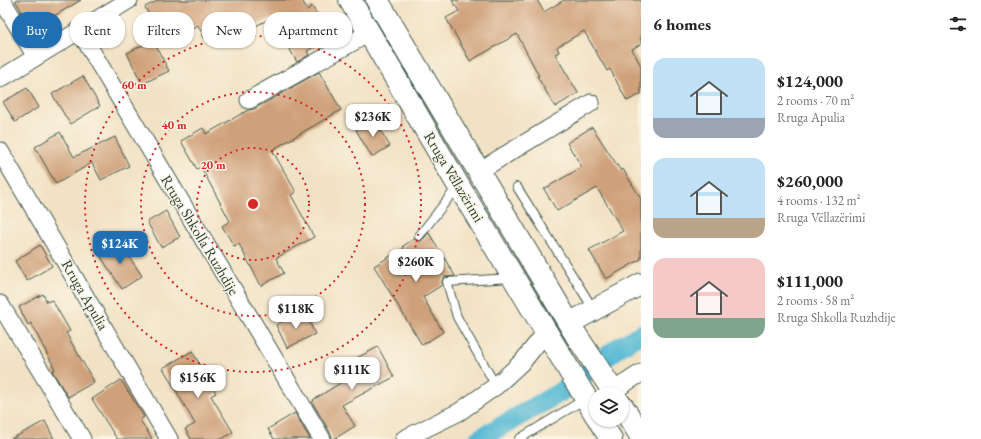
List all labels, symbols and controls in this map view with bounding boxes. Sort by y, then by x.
chip: Buy [12,12,62,48]
chip: Rent [70,12,125,48]
chip: Filters [133,12,194,48]
chip: New [202,12,256,48]
chip: Apartment [264,12,352,48]
text: 6 homes [653,13,711,35]
icon: filters [947,13,969,35]
text: $124,000 [777,70,843,92]
icon: home [685,74,733,122]
text: 60 m [121,77,147,93]
text: 2 rooms · 70 m² [777,92,854,109]
pin: $236K [345,104,401,138]
text: $236K [355,108,391,125]
text: Rruga Apulia [777,109,845,126]
text: 40 m [161,117,187,133]
street label: Rruga Vëllazërimi [420,128,489,226]
text: 20 m [200,157,226,173]
text: $260,000 [777,170,843,192]
street label: Rruga Shkolla Ruzhdije [157,171,244,298]
icon: home [685,174,733,222]
text: 4 rooms · 132 m² [777,192,861,209]
centre of rings [246,197,260,211]
text: Rruga Vëllazërimi [777,209,865,226]
pin: $124K [92,231,148,265]
text: $124K [102,235,138,252]
pin: $260K [388,249,444,283]
text: $260K [398,253,434,270]
street label: Rruga Apulia [58,256,113,333]
text: $111,000 [777,270,843,292]
icon: home [685,274,733,322]
text: 2 rooms · 58 m² [777,292,854,309]
pin: $118K [268,296,324,330]
text: $118K [278,300,314,317]
text: Rruga Shkolla Ruzhdije [777,309,896,326]
pin: $111K [324,357,380,391]
text: $111K [334,361,370,378]
pin: $156K [170,365,226,399]
text: $156K [180,369,216,386]
map controls [589,387,629,427]
button: layers [589,387,629,427]

